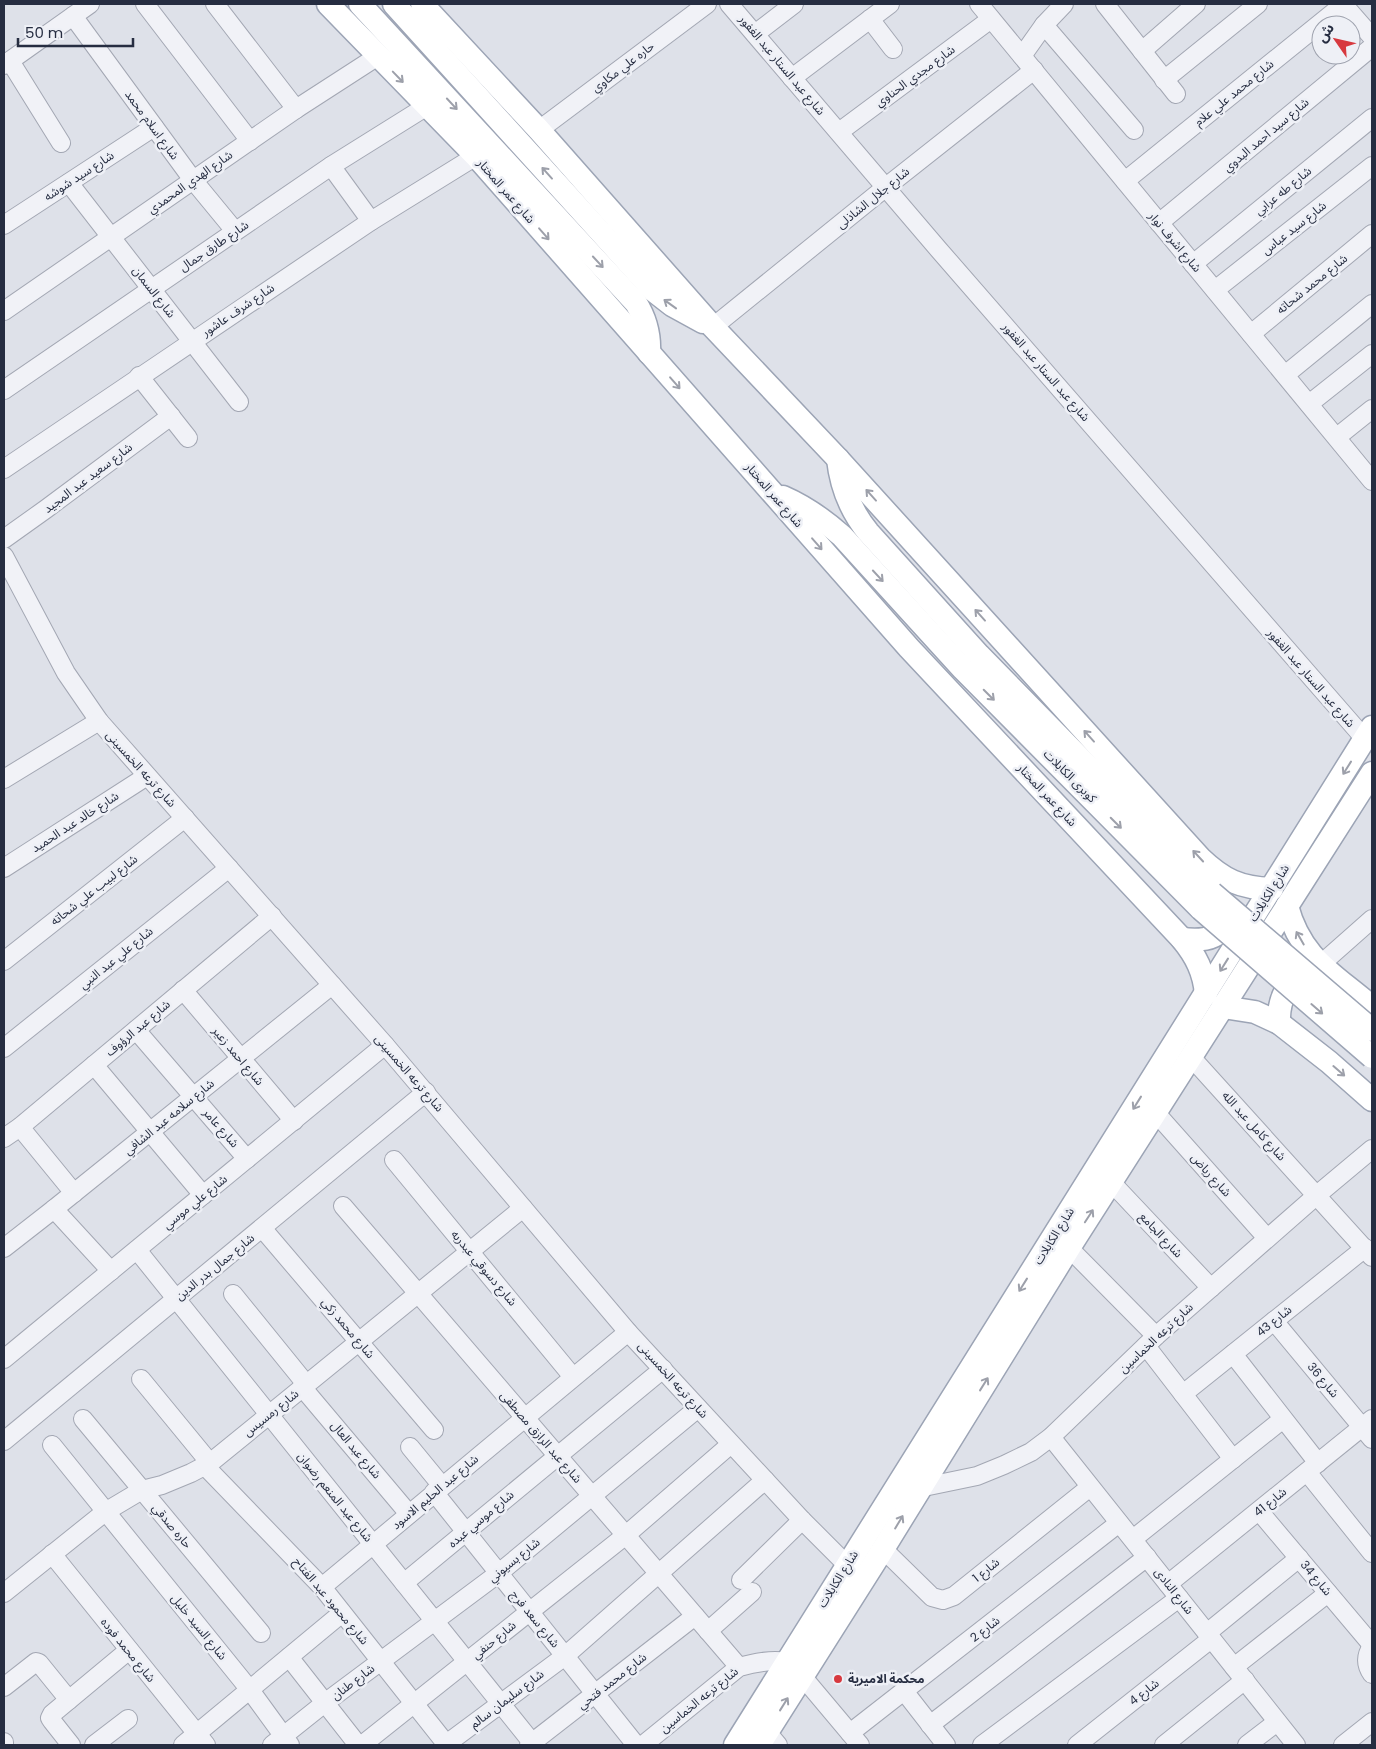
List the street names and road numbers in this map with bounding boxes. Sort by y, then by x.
street label: شارع عبد الستار عبد الغفور [734,10,829,119]
street label: حاره علي مكاوي [588,37,659,97]
street label: شارع مجدي الحناوي [871,41,959,112]
street label: شارع محمد علي علام [1190,55,1278,131]
street label: شارع اسلام محمد [121,86,183,164]
street label: شارع سيد احمد البدوي [1219,94,1313,177]
street label: شارع الهدي المحمدي [144,146,237,219]
street label: شارع سيد شوشه [40,147,118,205]
street label: شارع عمر المختار [472,154,539,227]
street label: شارع طه عرابي [1250,162,1316,220]
street label: شارع جلال الشاذلى [832,163,914,233]
street label: شارع سيد عباس [1258,197,1330,259]
street label: شارع اشرف نوار [1144,207,1206,276]
street label: شارع طارق جمال [176,216,252,276]
street label: شارع محمد شحاته [1273,250,1351,318]
street label: شارع السمان [128,262,180,322]
street label: شارع شرف عاشور [197,279,278,342]
street label: شارع عبد الستار عبد الغفور [997,318,1094,425]
street label: شارع سعيد عبد المجيد [40,438,136,518]
street label: شارع عمر المختار [740,458,807,531]
street label: شارع عبد الستار عبد الغفور [1262,624,1359,731]
street label: شارع ترعه الخمسينى [102,727,180,811]
street label: كوبرى الكابلات [1040,745,1101,807]
street label: شارع عمر المختار [1012,759,1081,831]
street label: شارع خالد عبد الحميد [28,787,122,857]
street label: شارع لبيب علي شحاته [47,850,142,930]
street label: شارع الكابلات [1244,861,1294,925]
street label: شارع علي عبد النبي [75,922,158,994]
street label: شارع عبد الرؤوف [102,996,174,1060]
street label: شارع احمد زعير [207,1022,268,1090]
street label: شارع ترعه الخمسينى [370,1030,448,1116]
street label: شارع سلامه عبد الشافي [120,1075,219,1160]
street label: شارع كامل عبد الله [1218,1087,1290,1165]
street label: شارع عامر [198,1104,243,1152]
street label: شارع رياض [1186,1149,1236,1201]
street label: شارع علي موسي [159,1170,232,1234]
street label: شارع الكابلات [1029,1204,1079,1268]
street label: شارع الجامع [1135,1208,1187,1262]
street label: شارع دسوقي عبدربه [446,1226,521,1310]
street label: شارع جمال بدر الدين [171,1229,259,1305]
street label: شارع محمد زكي [316,1294,379,1363]
street label: شارع ترعه الخماسين [1115,1299,1197,1377]
street label: شارع 43 [1252,1301,1296,1341]
street label: شارع ترعه الخمسينى [634,1338,712,1422]
street label: شارع 36 [1303,1358,1343,1402]
street label: شارع رمسيس [239,1385,303,1441]
street label: شارع عبد الرازق مصطفى [496,1387,586,1487]
street label: شارع عبد العال [326,1417,386,1483]
street label: شارع عبد المنعم رضوان [293,1448,377,1546]
street label: شارع عبد الحليم الاسود [388,1450,482,1534]
street label: شارع 41 [1250,1483,1290,1521]
street label: شارع موسي عبده [444,1486,518,1553]
street label: حاره صدقي [147,1500,196,1553]
street label: شارع بسيوني [484,1533,544,1587]
street label: شارع الكابلات [813,1547,863,1611]
street label: شارع محمود عبد الفتاح [289,1553,373,1649]
street label: شارع 1 [969,1553,1003,1587]
street label: شارع 34 [1296,1556,1336,1600]
street label: شارع النادى [1150,1564,1198,1618]
street label: شارع سعد فرج [506,1586,564,1652]
street label: شارع السيد خليل [167,1590,231,1664]
street label: شارع 2 [966,1612,1004,1646]
street label: شارع محمد فوده [96,1614,160,1686]
street label: شارع حنفي [468,1616,521,1664]
street label: شارع محمد فتحي [574,1648,651,1714]
street label: شارع طنان [327,1660,379,1704]
street label: شارع ترعه الخماسين [656,1663,742,1737]
street label: شارع سليمان سالم [466,1665,548,1733]
street label: شارع 4 [1125,1674,1163,1710]

